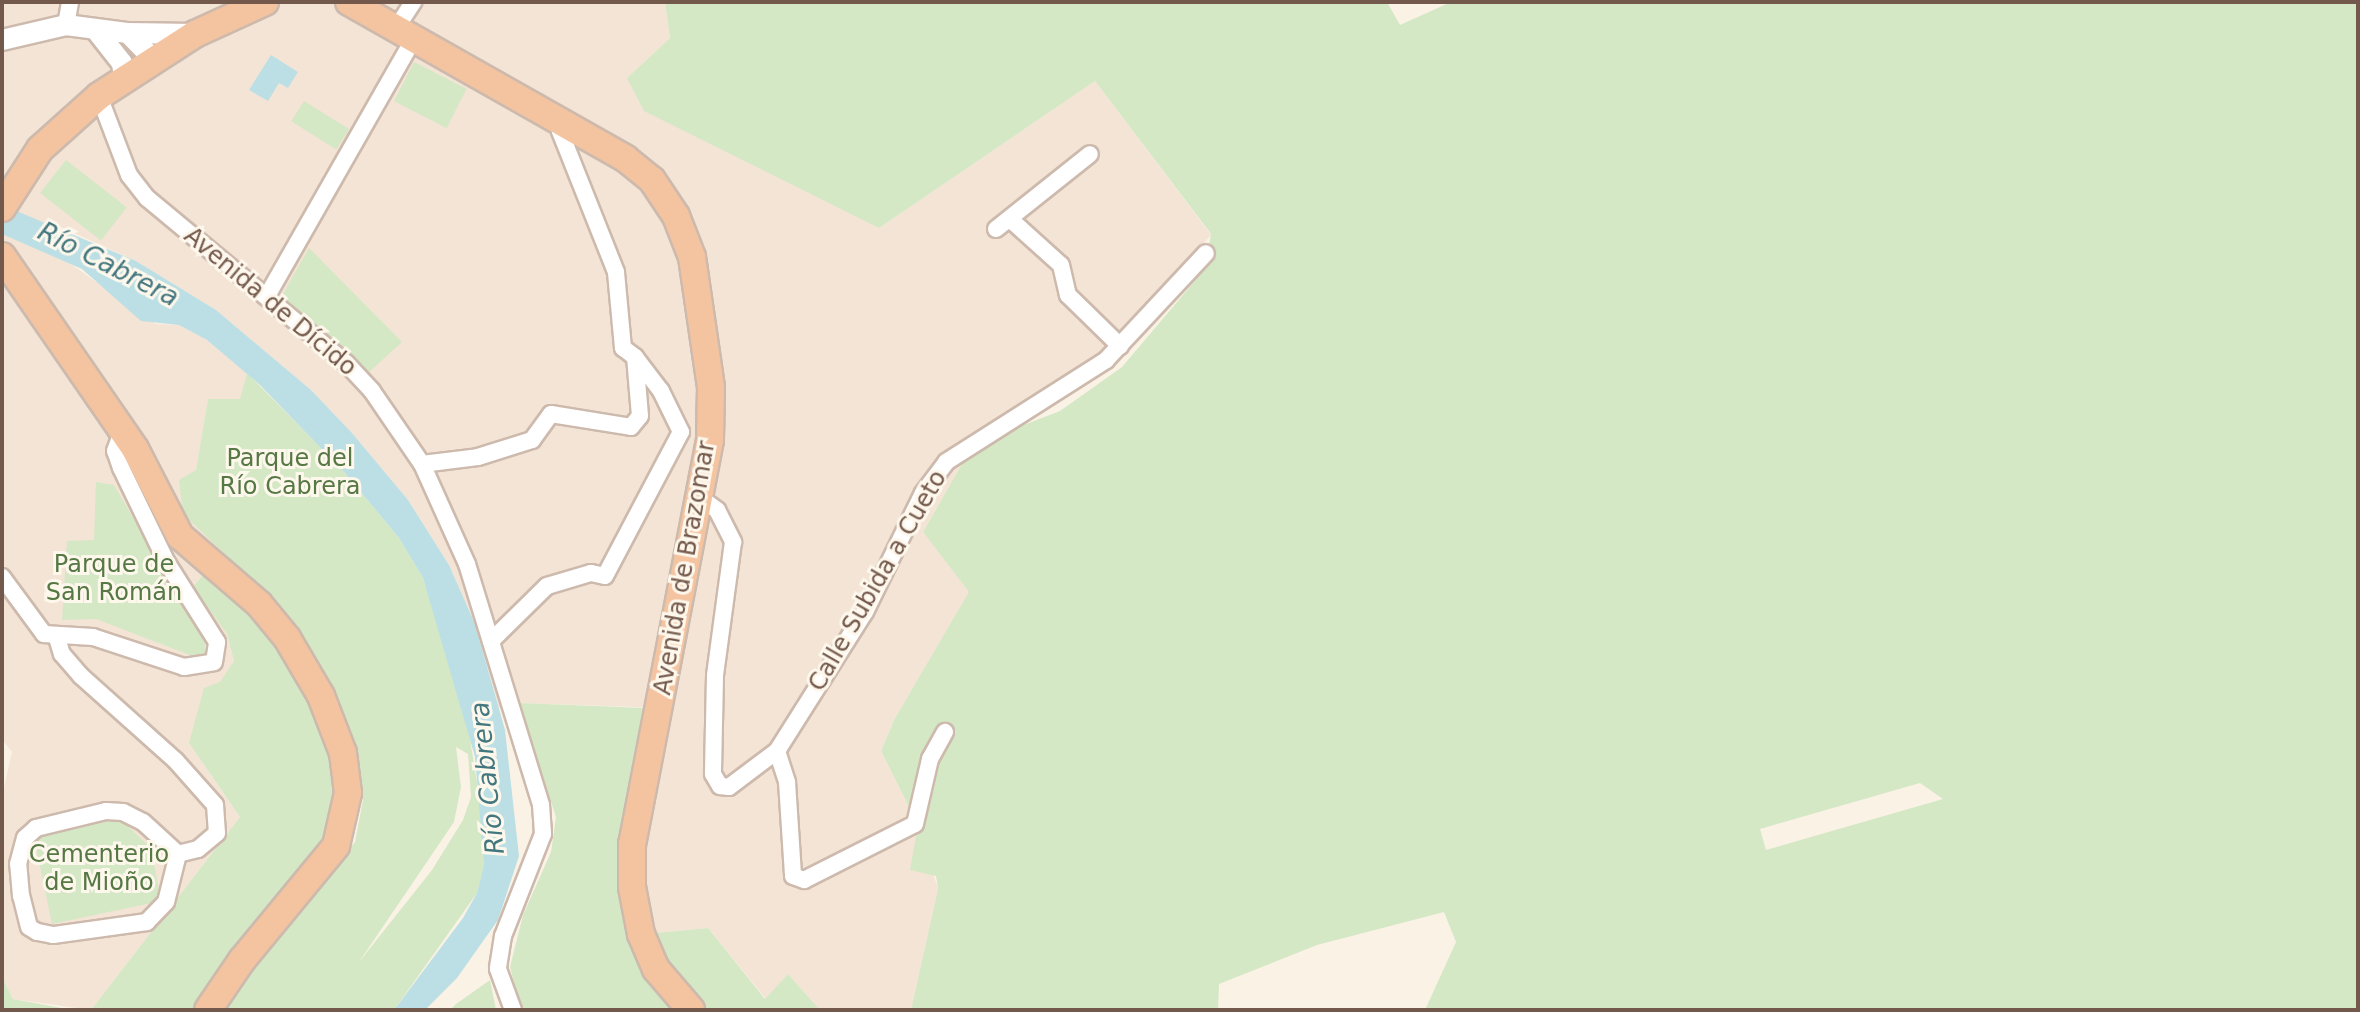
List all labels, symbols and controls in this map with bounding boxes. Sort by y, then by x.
water label: Río Cabrera [33,216,183,314]
street label: Avenida de Dícido [178,222,362,382]
street label: Avenida de Brazomar [648,439,722,697]
park label: Parque del Río Cabrera [219,445,361,501]
street label: Calle Subida a Cueto [803,465,953,697]
park label: Parque de San Román [46,551,182,607]
water label: Río Cabrera [464,700,512,856]
park label: Cementerio de Mioño [29,841,169,897]

